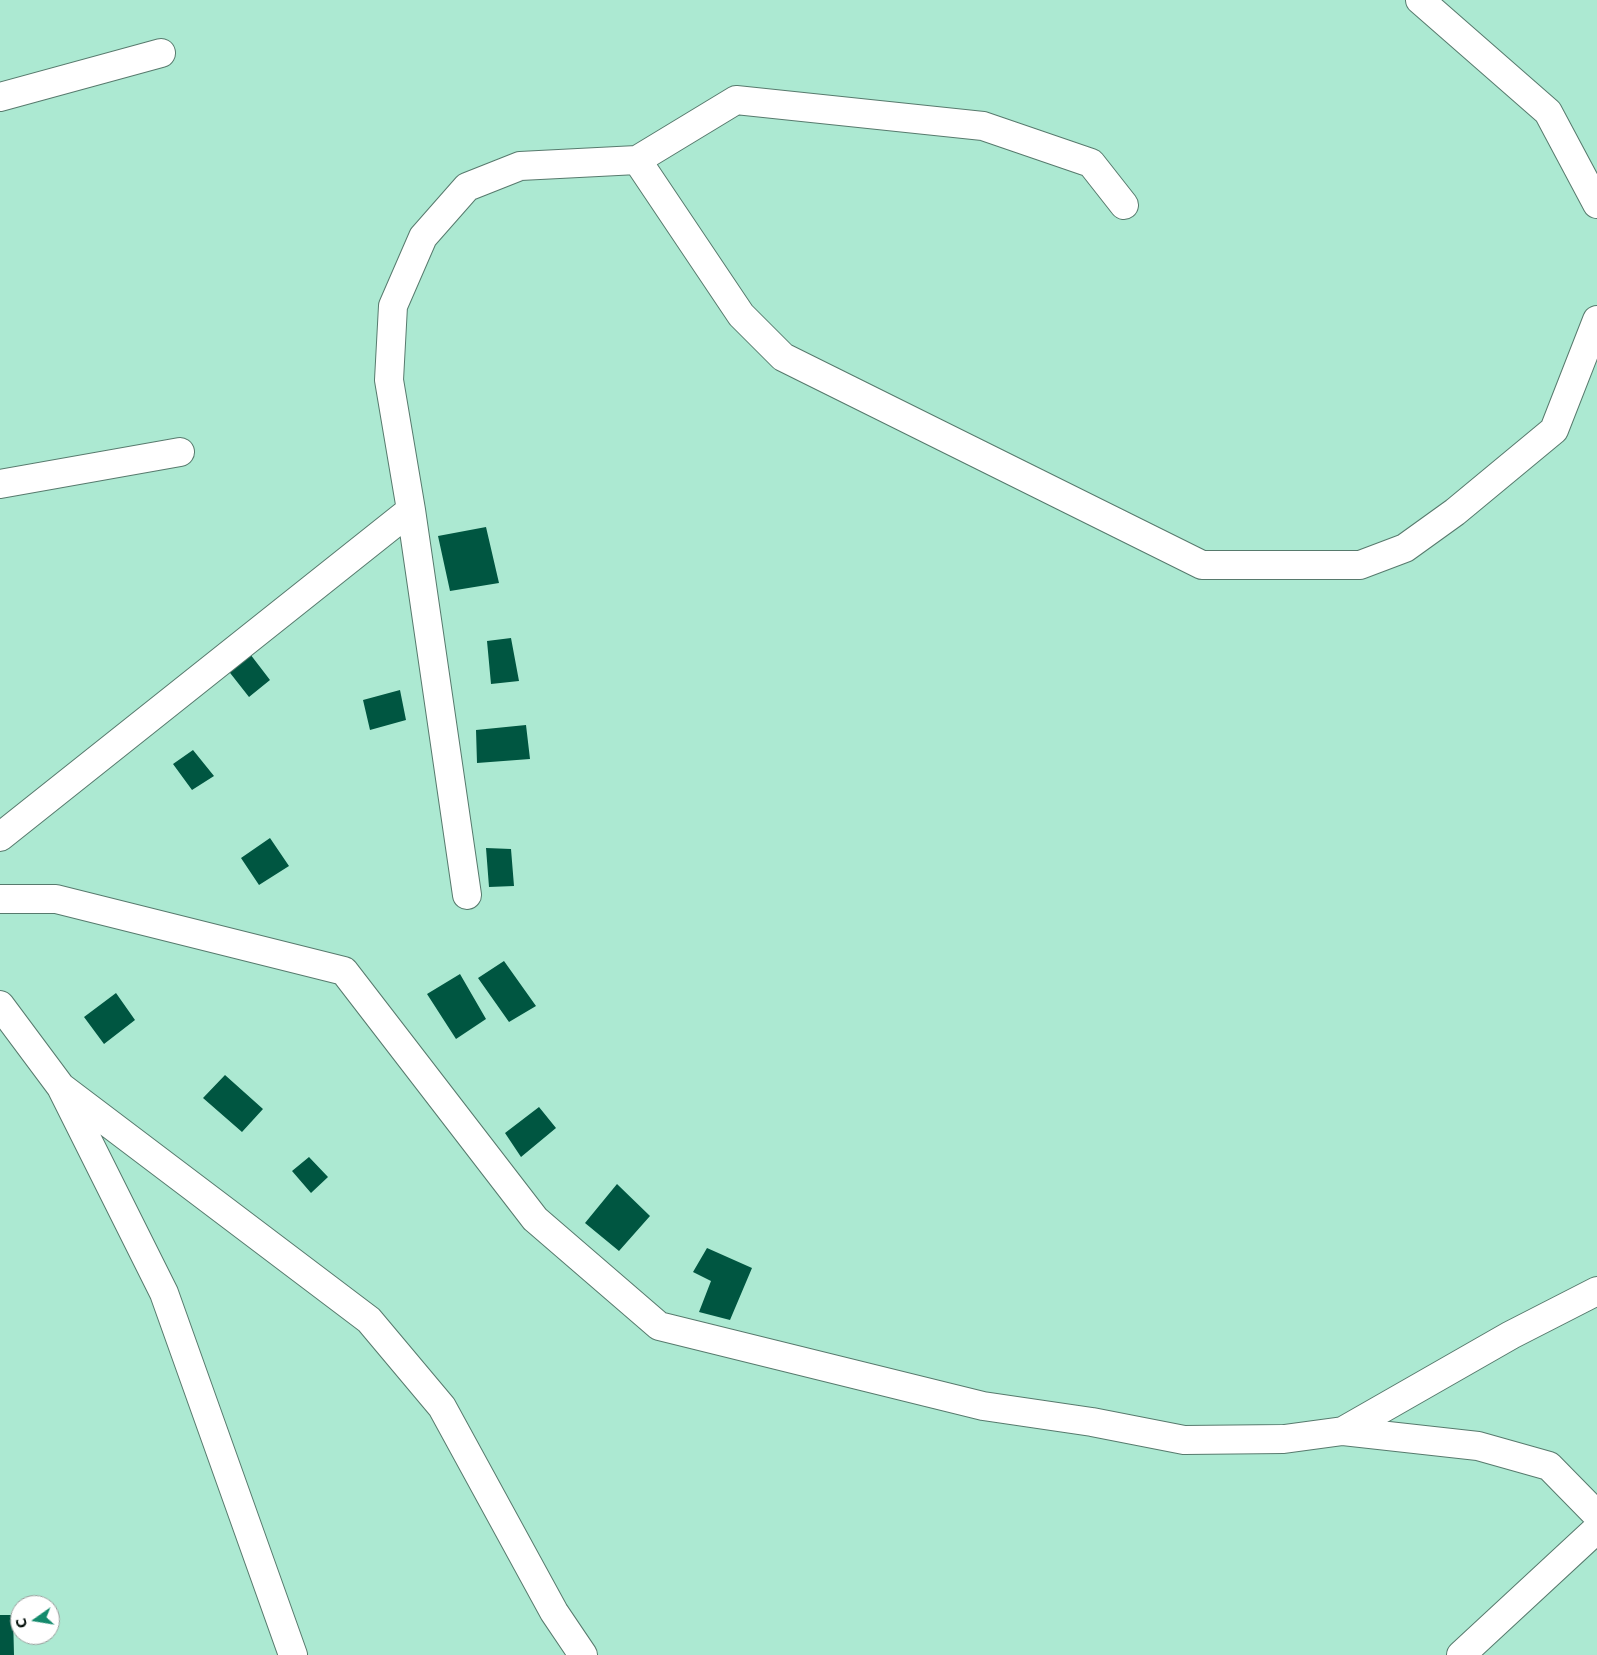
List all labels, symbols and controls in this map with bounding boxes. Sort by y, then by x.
north arrow [10,1595,60,1645]
text: С [12,1617,30,1630]

